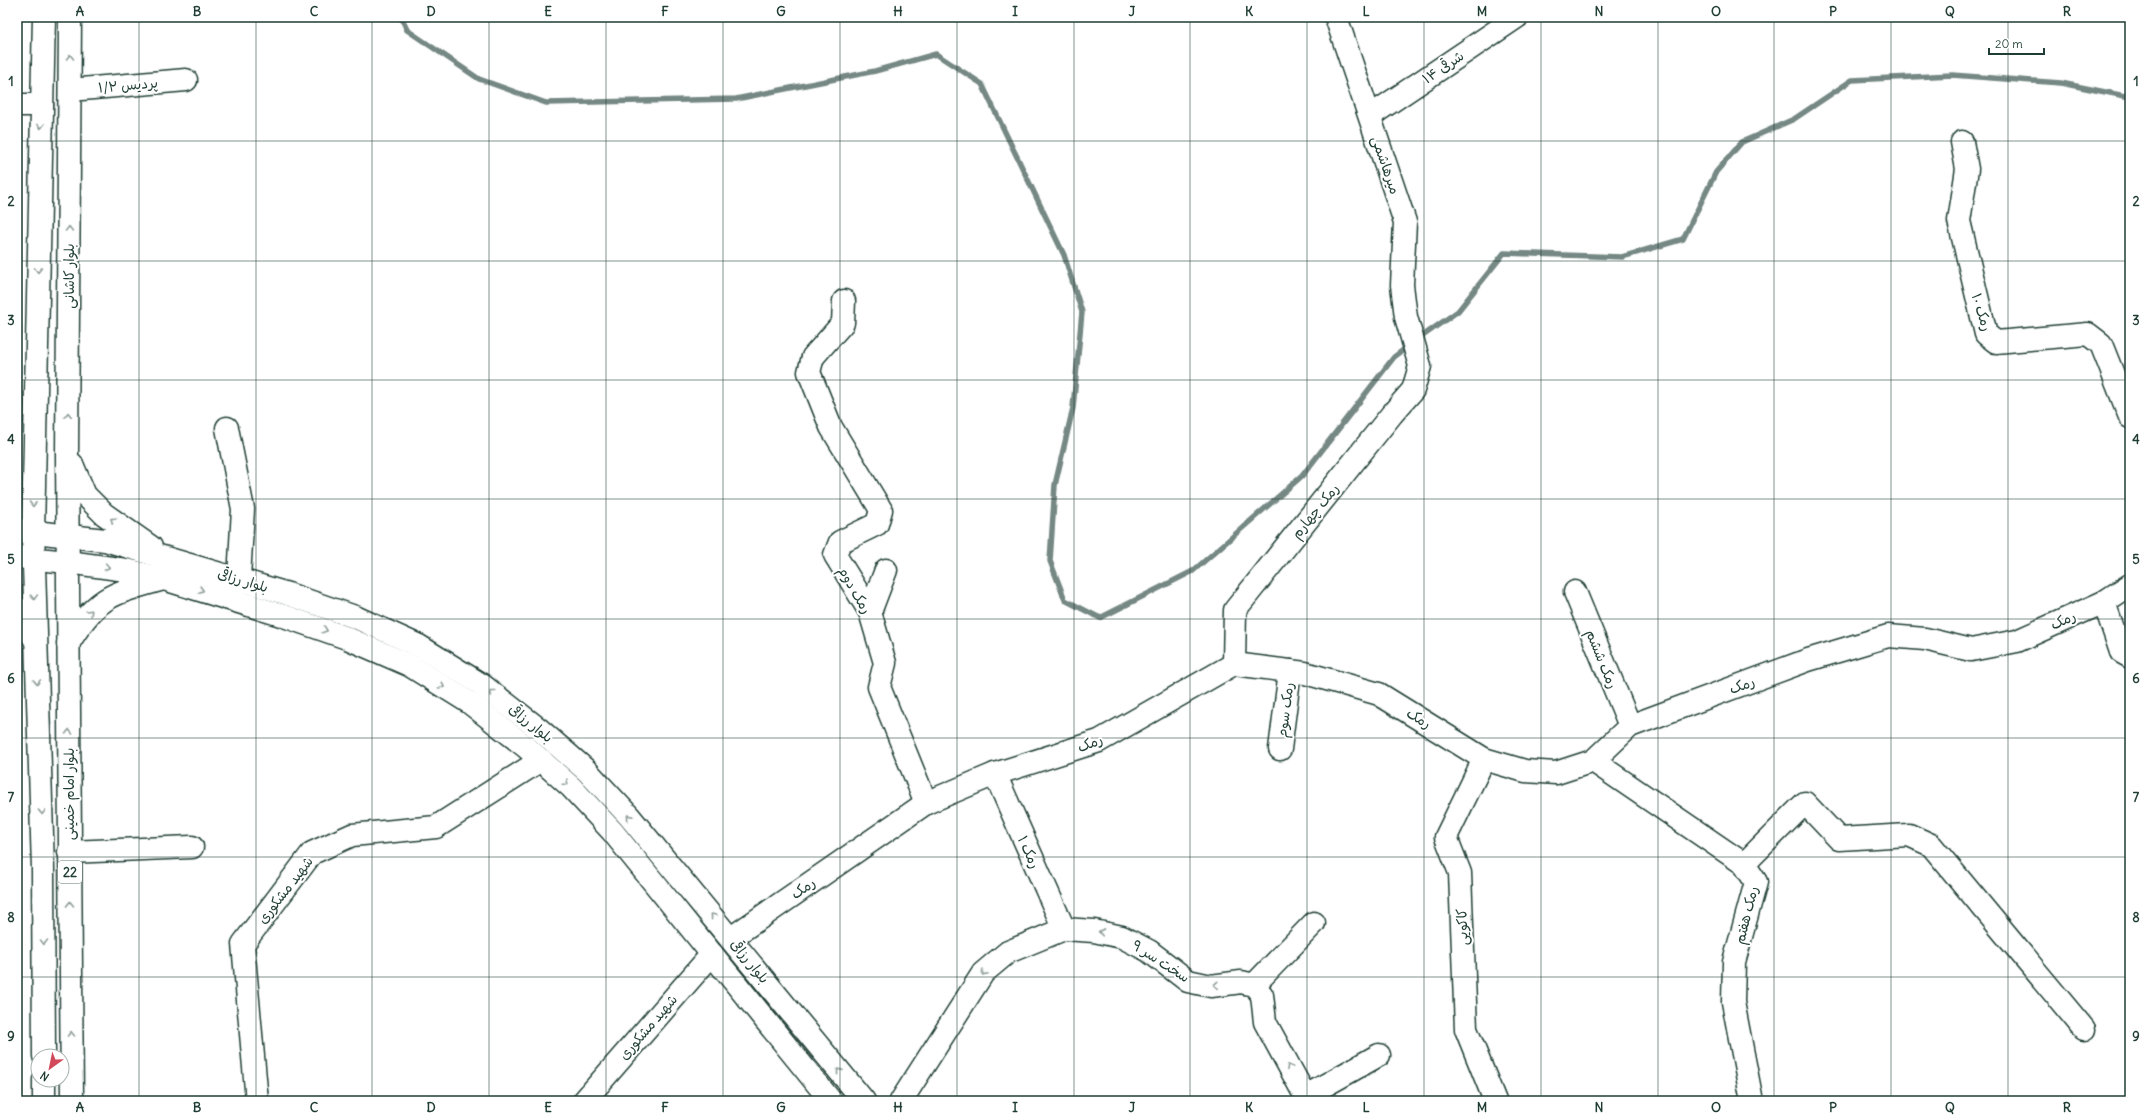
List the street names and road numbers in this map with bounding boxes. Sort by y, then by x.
street label: شرقی ۱۴ [1419,47,1467,87]
street label: پردیس ۱/۲ [97,73,159,98]
street label: میرهاشمی [1368,134,1404,196]
street label: بلوار کاشانی [60,243,78,309]
street label: رمک ۱۰ [1968,291,1996,333]
street label: رمک چهارم [1287,480,1344,544]
street label: رمک دوم [833,563,876,618]
street label: بلوار رزاقی [216,564,270,596]
street label: رمک [2048,607,2078,633]
street label: رمک ششم [1580,627,1622,692]
street label: رمک [1727,672,1757,698]
street label: رمک سوم [1273,681,1300,739]
street label: بلوار رزاقی [505,700,557,746]
street label: رمک [1403,704,1435,732]
street label: رمک [1075,730,1105,756]
street label: بلوار امام خمینی [60,748,80,840]
street label: رمک ۱ [1014,833,1044,871]
street label: شهید مشکوری [253,853,317,927]
road number: 22 [58,861,82,883]
street label: رمک [787,873,819,903]
street label: رمک هفتم [1730,884,1764,946]
street label: کاکویی [1452,908,1472,946]
street label: بلوار رزاقی [727,935,773,987]
street label: سخت سر ۹ [1129,936,1193,986]
street label: شهید مشکوری [615,991,681,1063]

